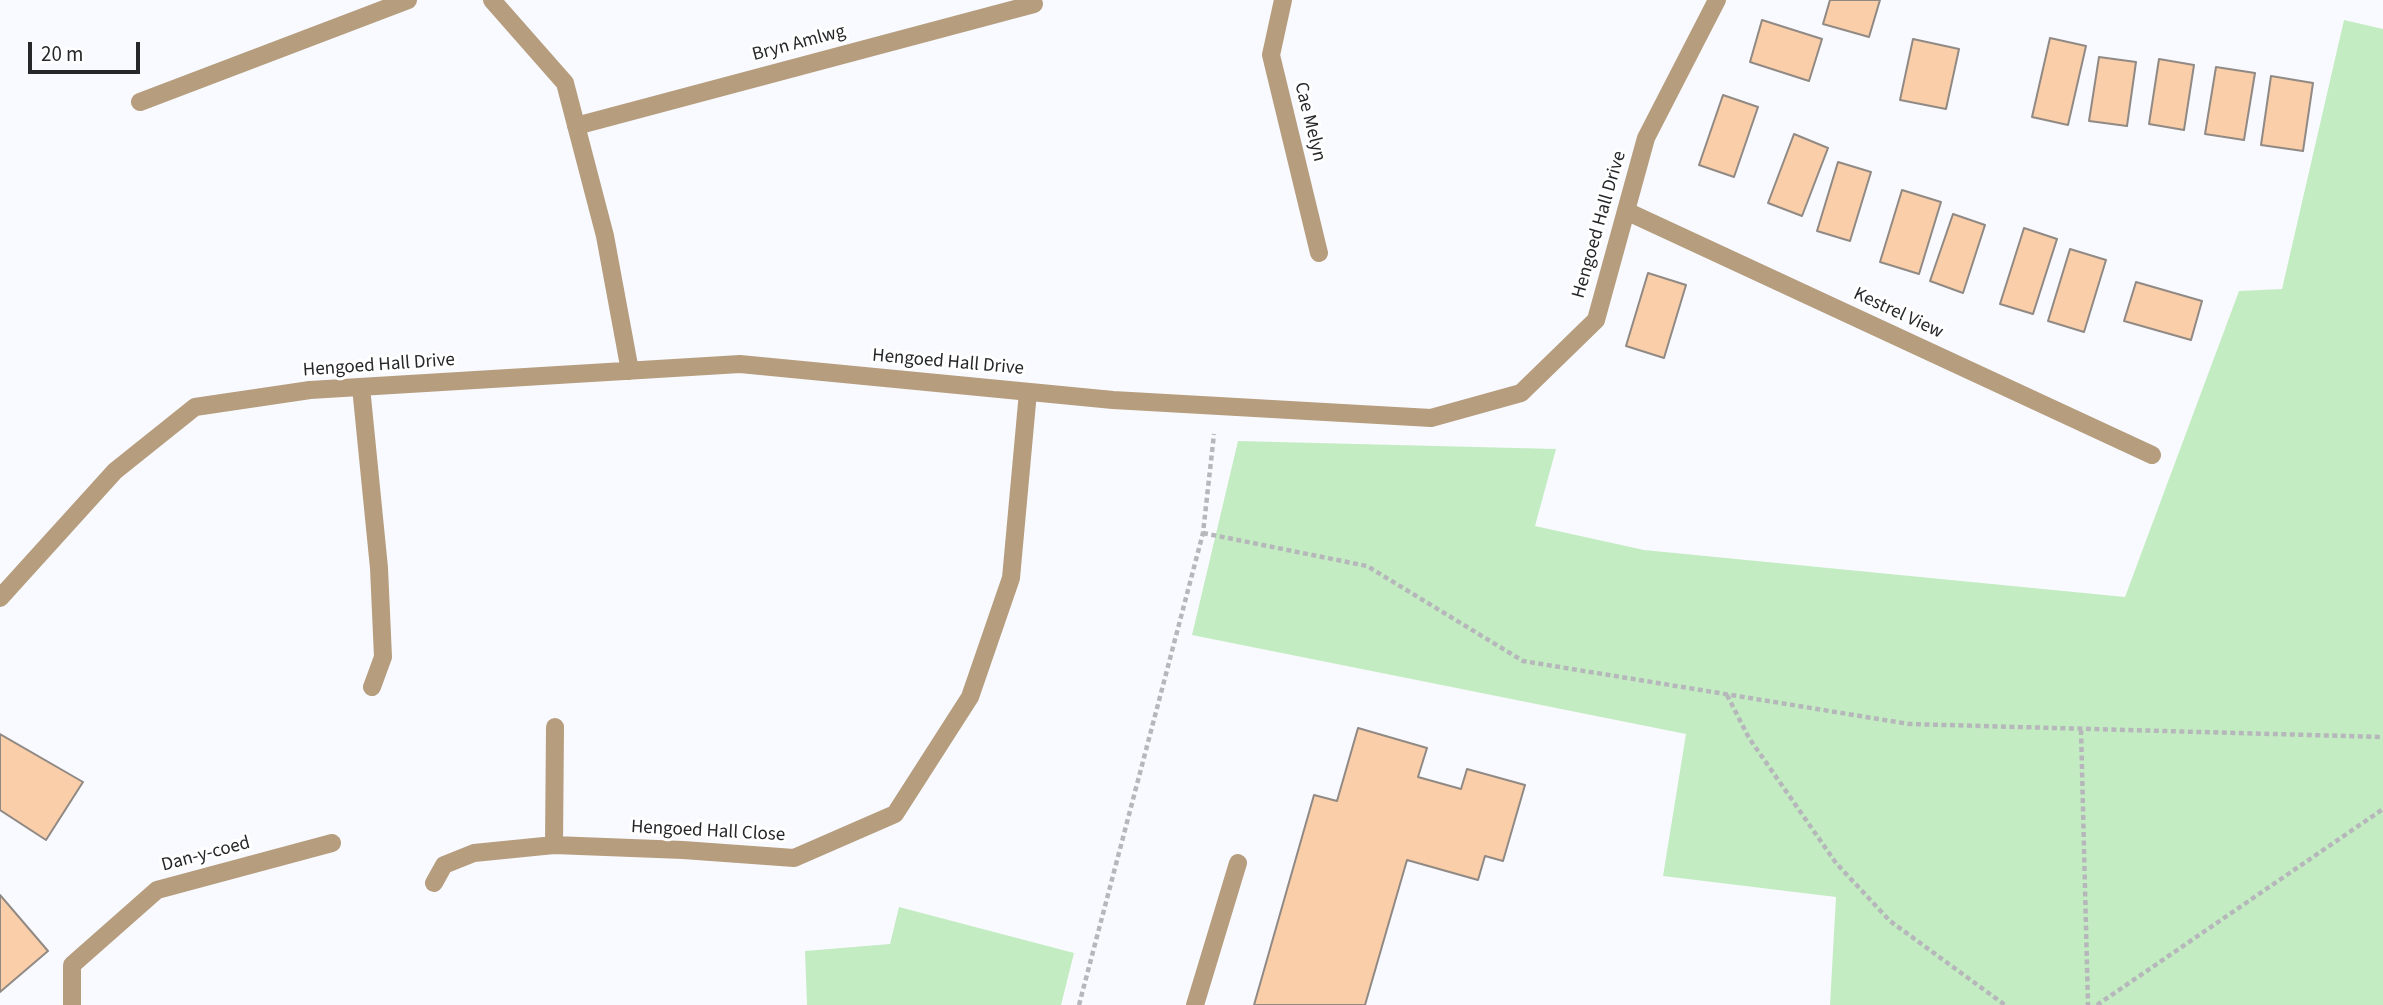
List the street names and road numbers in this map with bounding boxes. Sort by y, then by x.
street label: Bryn Amlwg [750,21,848,67]
street label: Cae Melyn [1288,80,1330,164]
street label: Hengoed Hall Drive [1568,149,1632,301]
street label: Kestrel View [1849,283,1947,345]
street label: Hengoed Hall Drive [871,345,1025,381]
street label: Hengoed Hall Drive [302,349,456,383]
street label: Hengoed Hall Close [630,817,786,847]
street label: Dan-y-coed [159,832,253,878]

